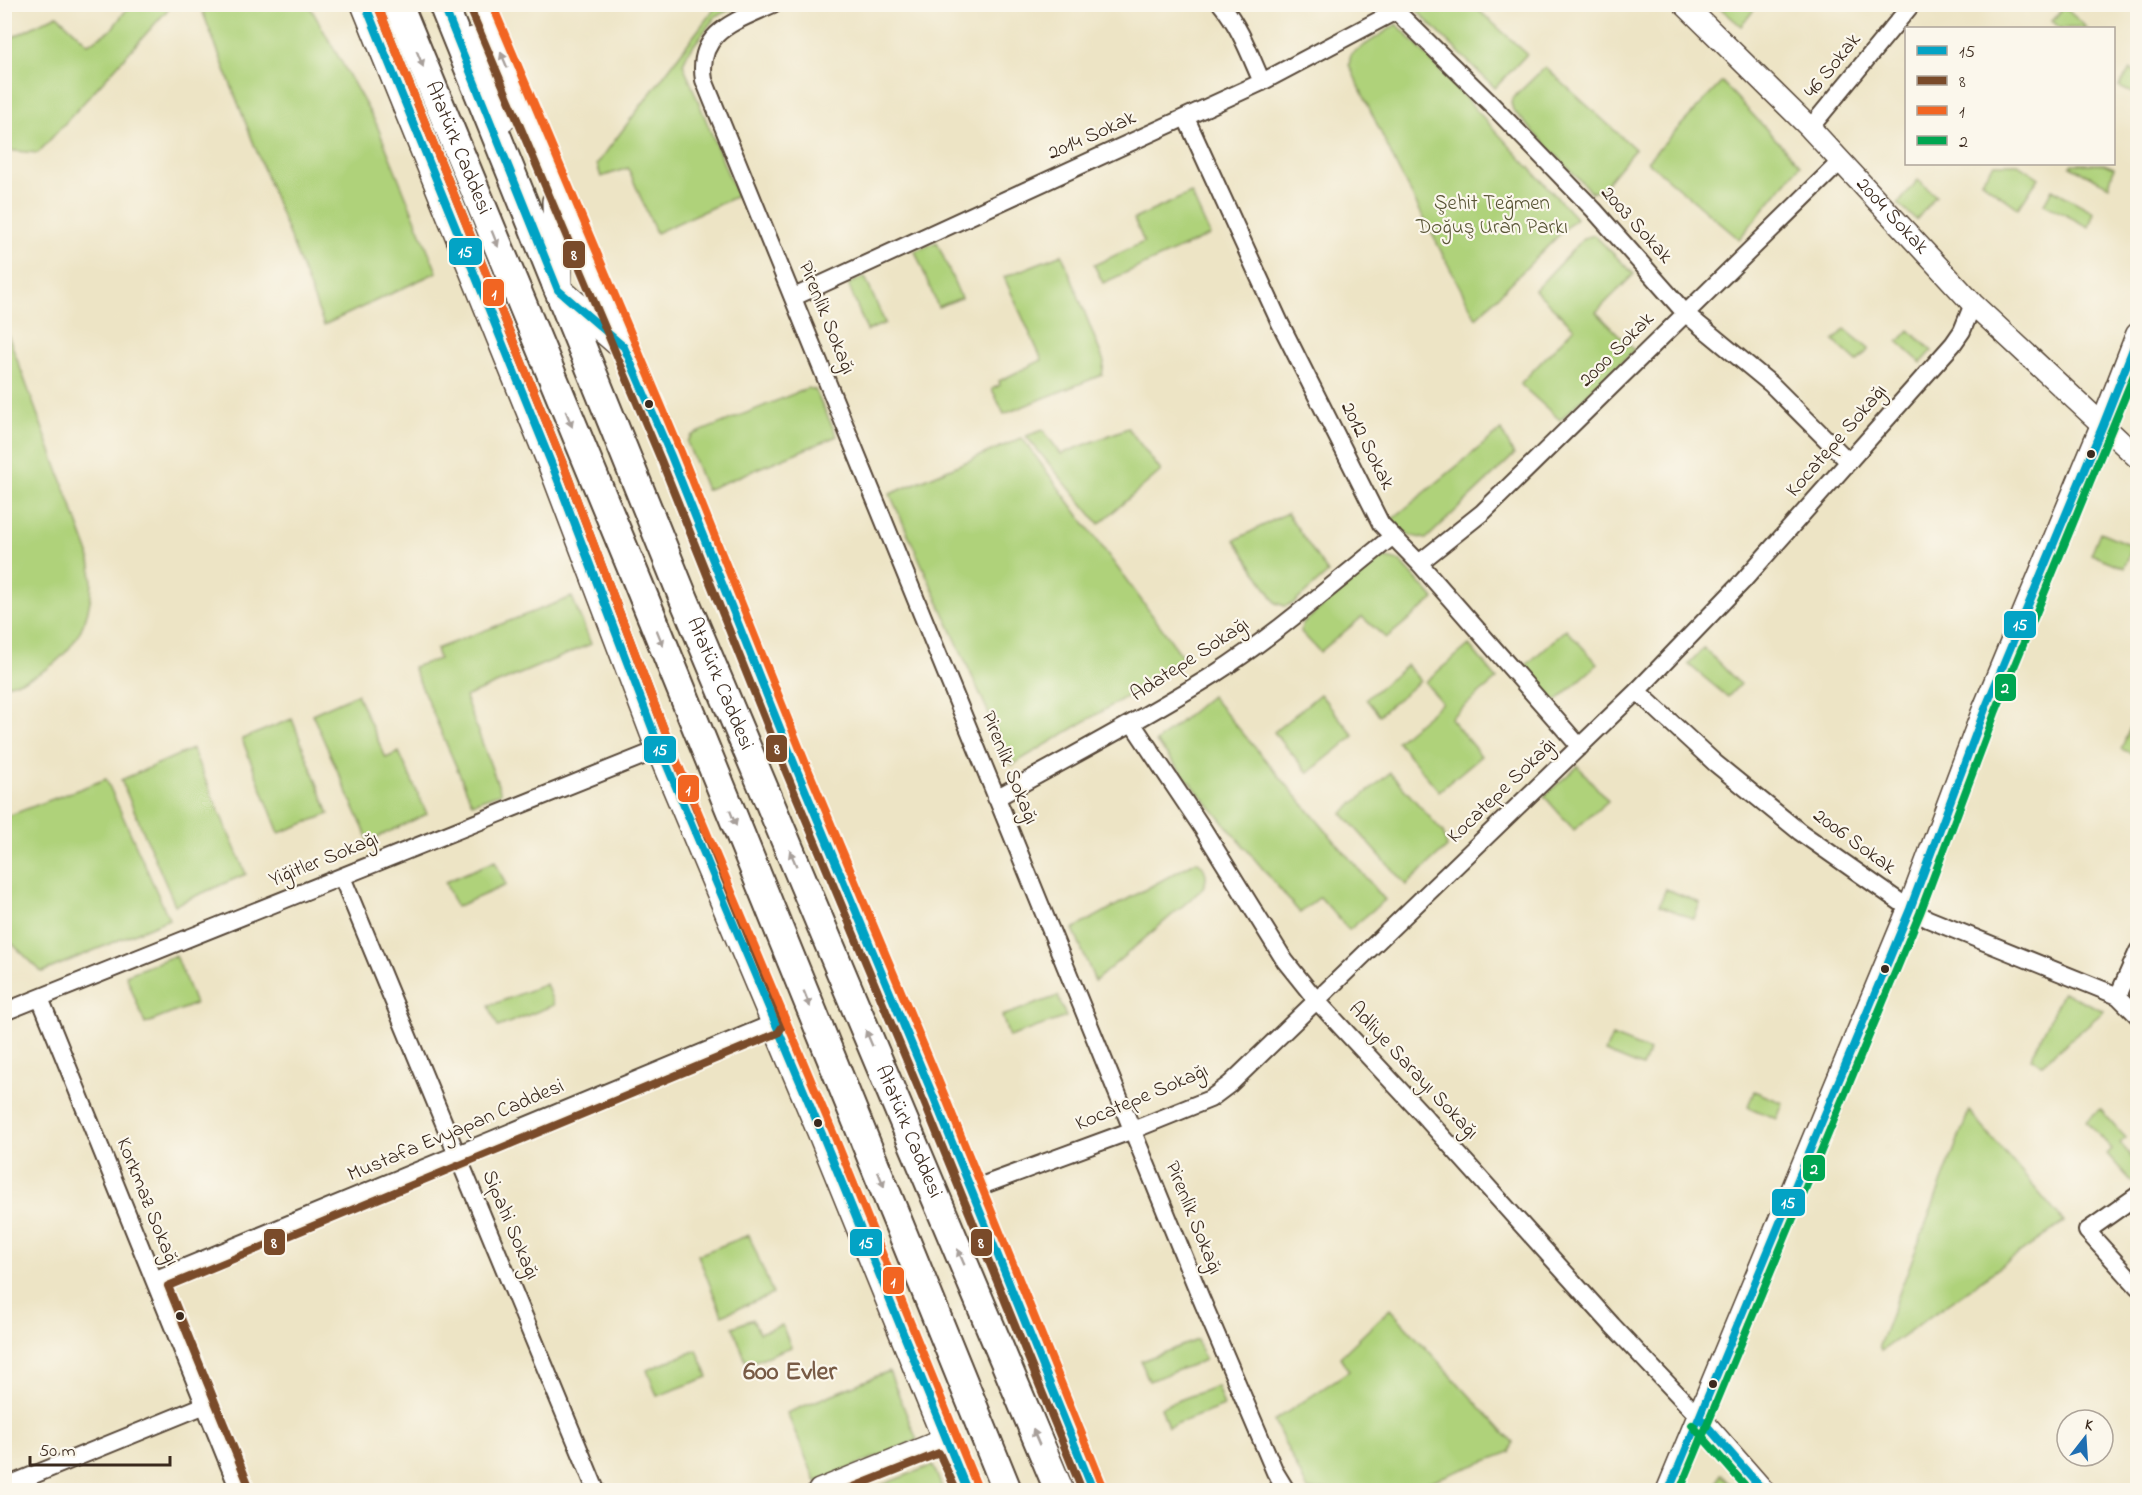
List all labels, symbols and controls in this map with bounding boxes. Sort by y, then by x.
street label: 46 Sokak [1797,26,1869,105]
legend [1905,27,2115,165]
text: 15 [1959,40,1975,66]
one-way arrow [415,50,425,68]
one-way arrow [499,51,509,69]
text: 8 [1959,70,1966,96]
street label: Atatürk Caddesi [417,77,499,219]
text: 1 [1959,100,1965,126]
street label: 2014 Sokak [1043,103,1142,169]
text: 2 [1959,130,1968,156]
street label: 2004 Sokak [1848,171,1936,262]
street label: 2003 Sokak [1593,179,1680,271]
park label: Şehit Teğmen Doğuş Uran Parkı [1415,189,1568,245]
one-way arrow [491,230,500,248]
line badge: 15 [448,237,483,266]
line badge: 8 [562,240,586,269]
text: 15 [458,241,473,265]
text: 8 [570,244,577,268]
street label: Pirenlik Sokağı [788,257,862,380]
line badge: 1 [482,278,505,307]
text: 1 [491,283,497,307]
street label: 2000 Sokak [1572,305,1662,395]
street label: Kocatepe Sokağı [1779,378,1896,506]
street label: 2012 Sokak [1332,397,1402,496]
unlabelled marker [643,398,655,410]
one-way arrow [565,410,574,428]
unlabelled marker [2085,448,2097,460]
street label: Adatepe Sokağı [1125,610,1256,711]
line badge: 15 [2003,610,2037,639]
street label: Atatürk Caddesi [678,613,761,755]
text: 15 [2013,614,2028,638]
one-way arrow [655,629,665,647]
line badge: 2 [1994,673,2017,702]
text: 2 [2000,677,2009,701]
street label: Pirenlik Sokağı [971,707,1045,830]
street label: Kocatepe Sokağı [1441,731,1565,853]
line badge: 8 [765,734,788,763]
line badge: 15 [643,735,677,764]
text: 8 [773,738,780,762]
text: 15 [653,739,668,763]
line badge: 1 [677,774,700,803]
text: 1 [685,779,691,803]
street label: 2006 Sokak [1806,801,1903,883]
one-way arrow [729,809,738,827]
street label: Yiğitler Sokağı [265,824,384,897]
one-way arrow [788,849,798,867]
unlabelled marker [1879,963,1891,975]
one-way arrow [802,990,812,1008]
street label: Adliye Sarayı Sokağı [1339,995,1485,1148]
one-way arrow [864,1029,874,1047]
street label: Kocatepe Sokağı [1071,1056,1214,1141]
street label: Atatürk Caddesi [867,1061,950,1203]
street label: Mustafa Evyapan Caddesi [343,1072,570,1192]
unlabelled marker [812,1117,824,1129]
street label: Korkmaz Sokağı [106,1133,186,1271]
line badge: 2 [1802,1154,1826,1182]
street label: Pirenlik Sokağı [1155,1157,1229,1280]
text: 2 [1809,1158,1818,1182]
street label: Sipahi Sokağı [472,1165,547,1285]
one-way arrow [876,1171,886,1189]
line badge: 15 [1771,1188,1806,1217]
text: 15 [1781,1192,1796,1216]
line badge: 8 [263,1228,286,1256]
line badge: 15 [849,1228,883,1257]
line badge: 8 [970,1228,993,1257]
text: 8 [270,1232,277,1256]
text: 15 [859,1232,874,1256]
text: 8 [977,1232,984,1256]
one-way arrow [956,1248,965,1265]
line badge: 1 [882,1266,905,1295]
text: 1 [890,1271,896,1295]
unlabelled marker [174,1310,186,1322]
district label: 600 Evler [743,1353,837,1392]
unlabelled marker [1707,1378,1719,1390]
north arrow [2055,1408,2115,1468]
text: K [2082,1413,2097,1439]
one-way arrow [1031,1427,1041,1445]
scale bar [30,1429,170,1467]
text: 50 m [39,1439,76,1465]

